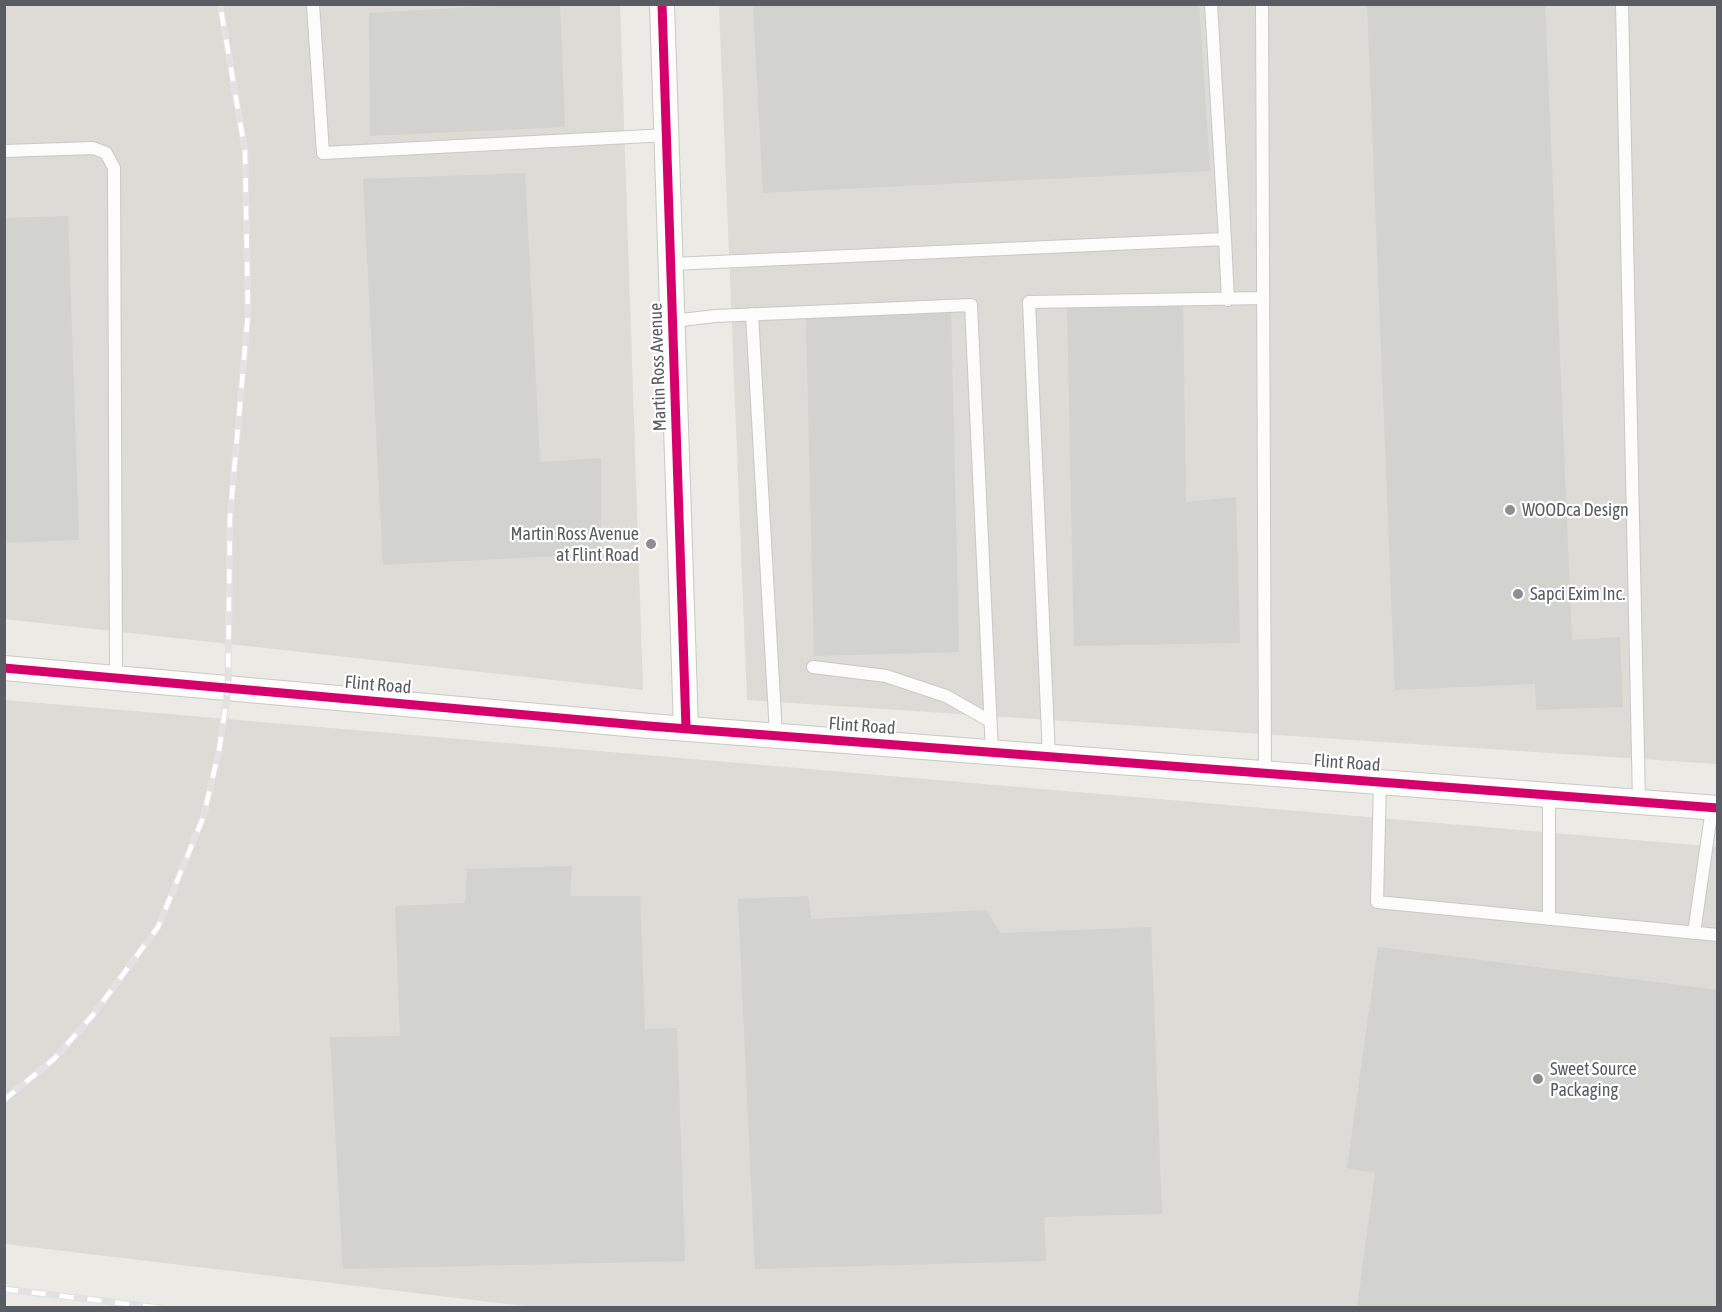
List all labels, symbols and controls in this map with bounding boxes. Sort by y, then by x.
street label: Martin Ross Avenue [645,302,671,432]
place label: WOODca Design [1522,499,1629,521]
marker: WOODca Design [1503,503,1517,517]
place label: Martin Ross Avenue at Flint Road [510,523,639,566]
marker: Martin Ross Avenue at Flint Road [644,537,658,551]
place label: Sapci Exim Inc. [1530,583,1625,605]
marker: Sapci Exim Inc. [1511,587,1525,601]
street label: Flint Road [344,671,412,699]
street label: Flint Road [828,713,896,739]
street label: Flint Road [1313,750,1381,776]
place label: Sweet Source Packaging [1550,1058,1637,1100]
marker: Sweet Source Packaging [1531,1072,1545,1086]

